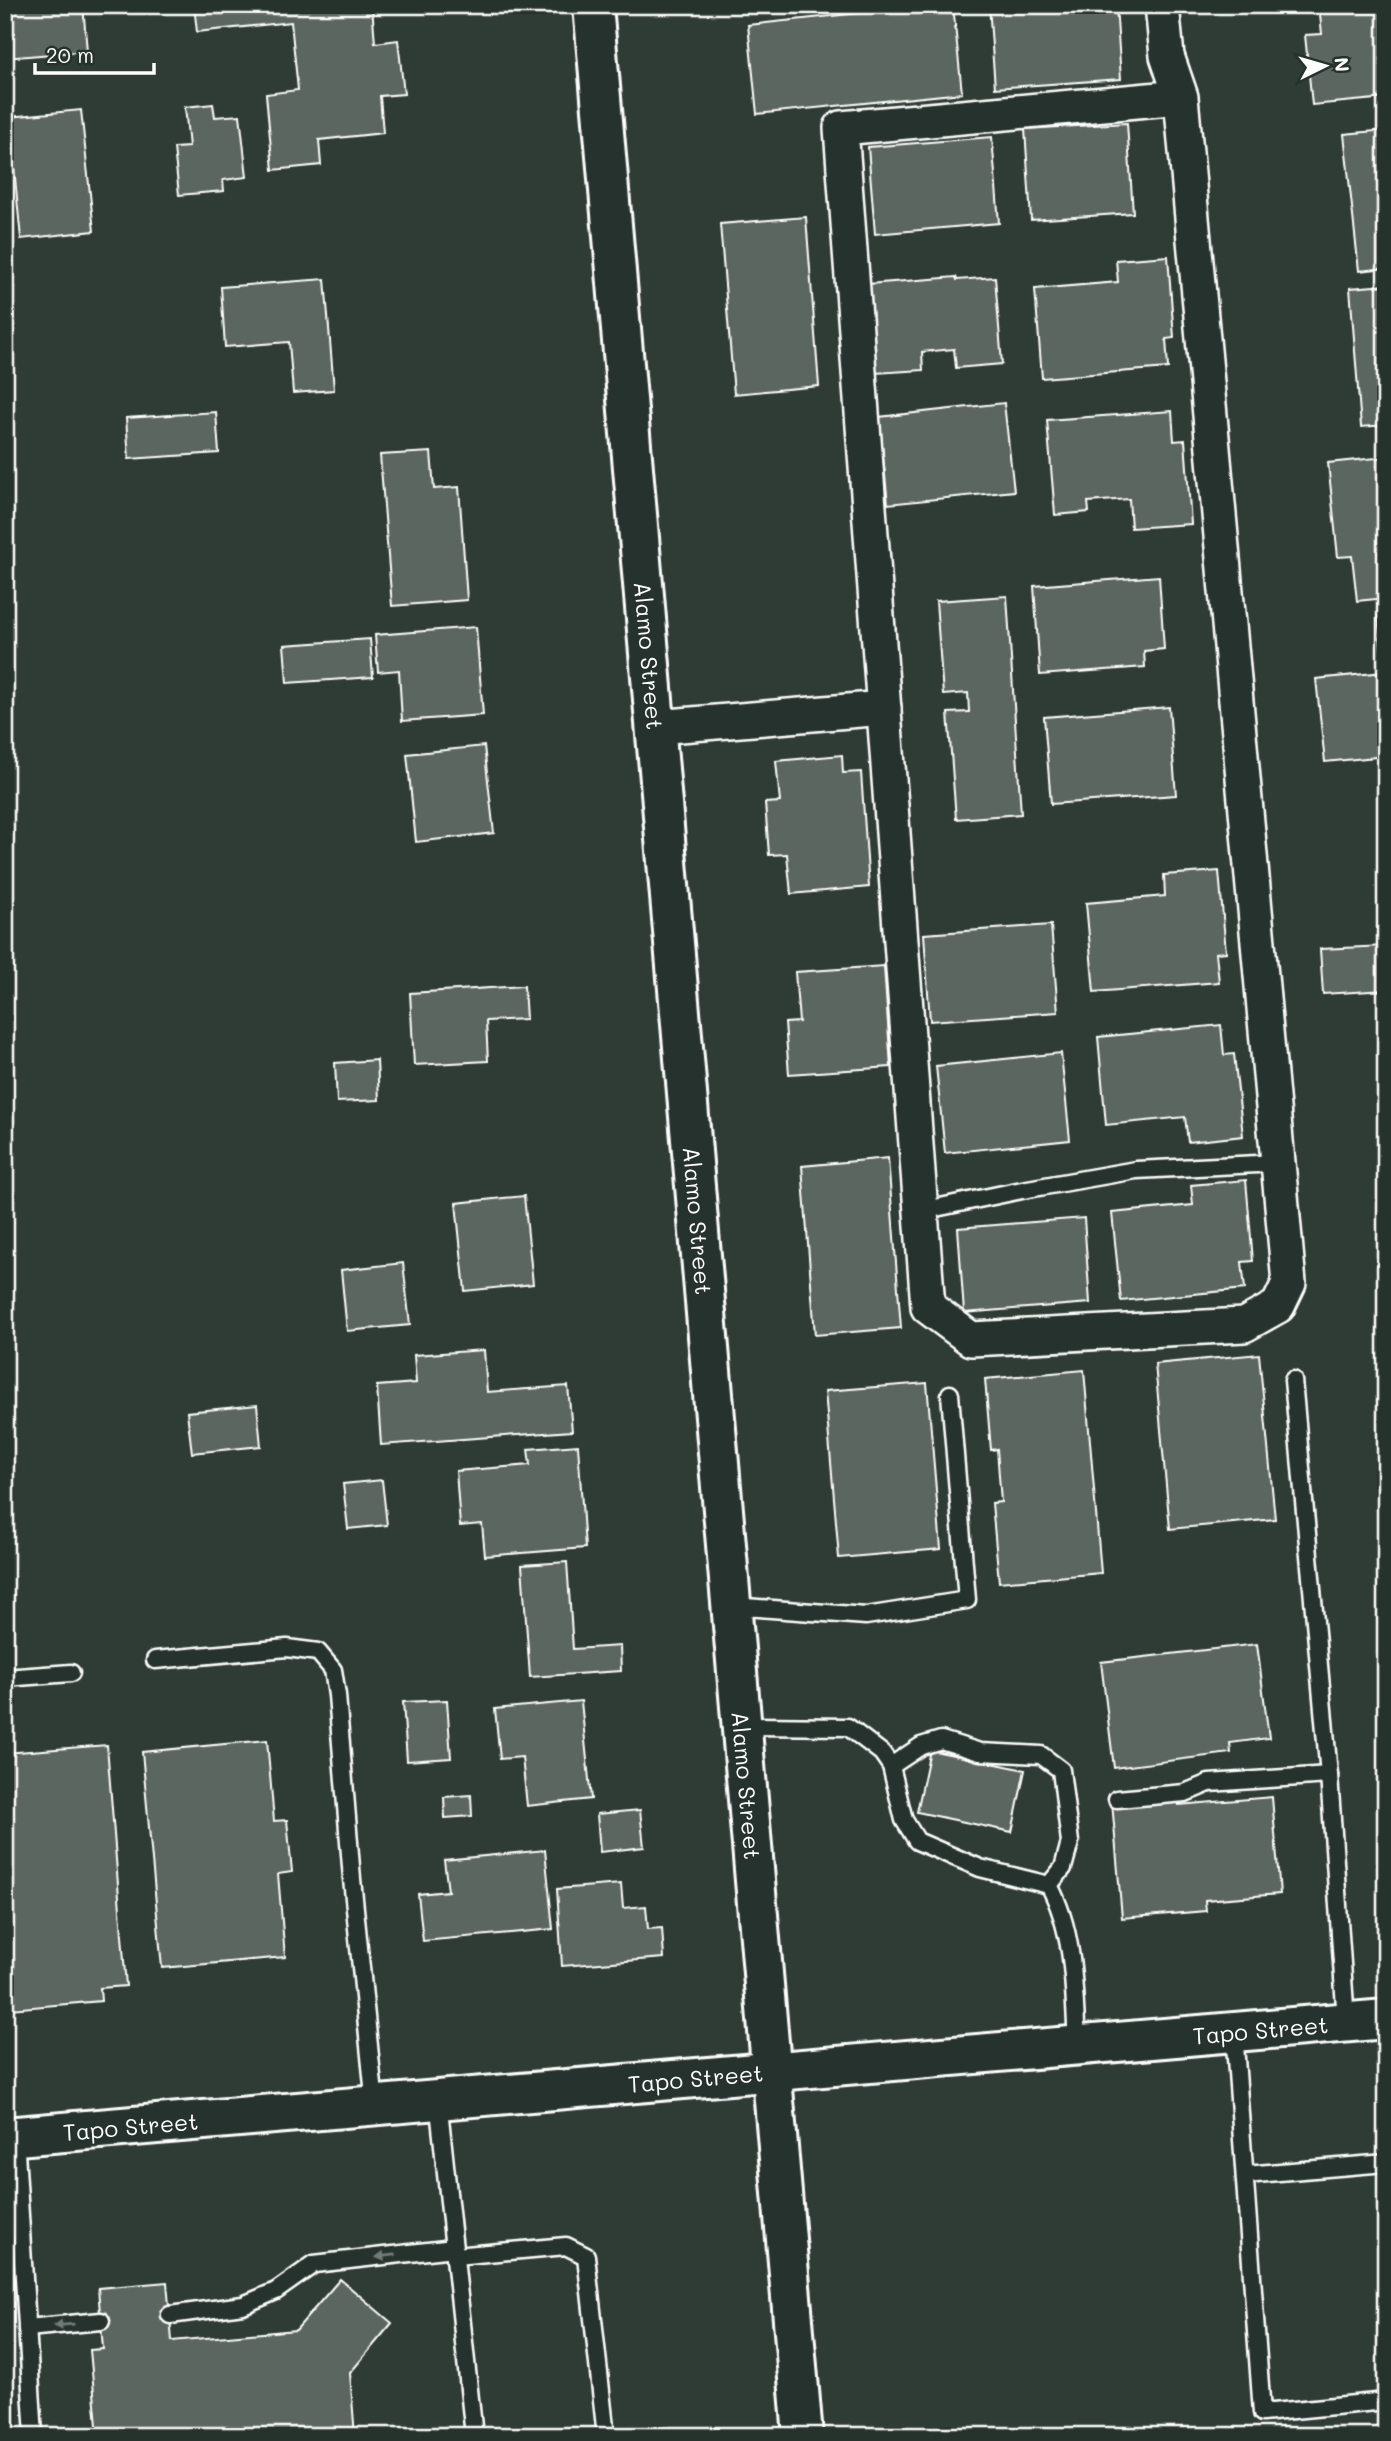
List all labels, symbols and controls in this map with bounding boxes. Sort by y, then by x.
scale bar [35,32,154,76]
north arrow [1290,32,1360,102]
text: 20 m [46,41,94,68]
text: N [1329,56,1356,73]
street label: Alamo Street [628,580,671,731]
street label: Alamo Street [677,1145,719,1296]
street label: Alamo Street [725,1710,768,1861]
street label: Tapo Street [1192,2009,1329,2050]
street label: Tapo Street [627,2057,764,2099]
street label: Tapo Street [62,2106,199,2147]
one-way arrow [375,2250,397,2261]
one-way arrow [53,2320,75,2331]

